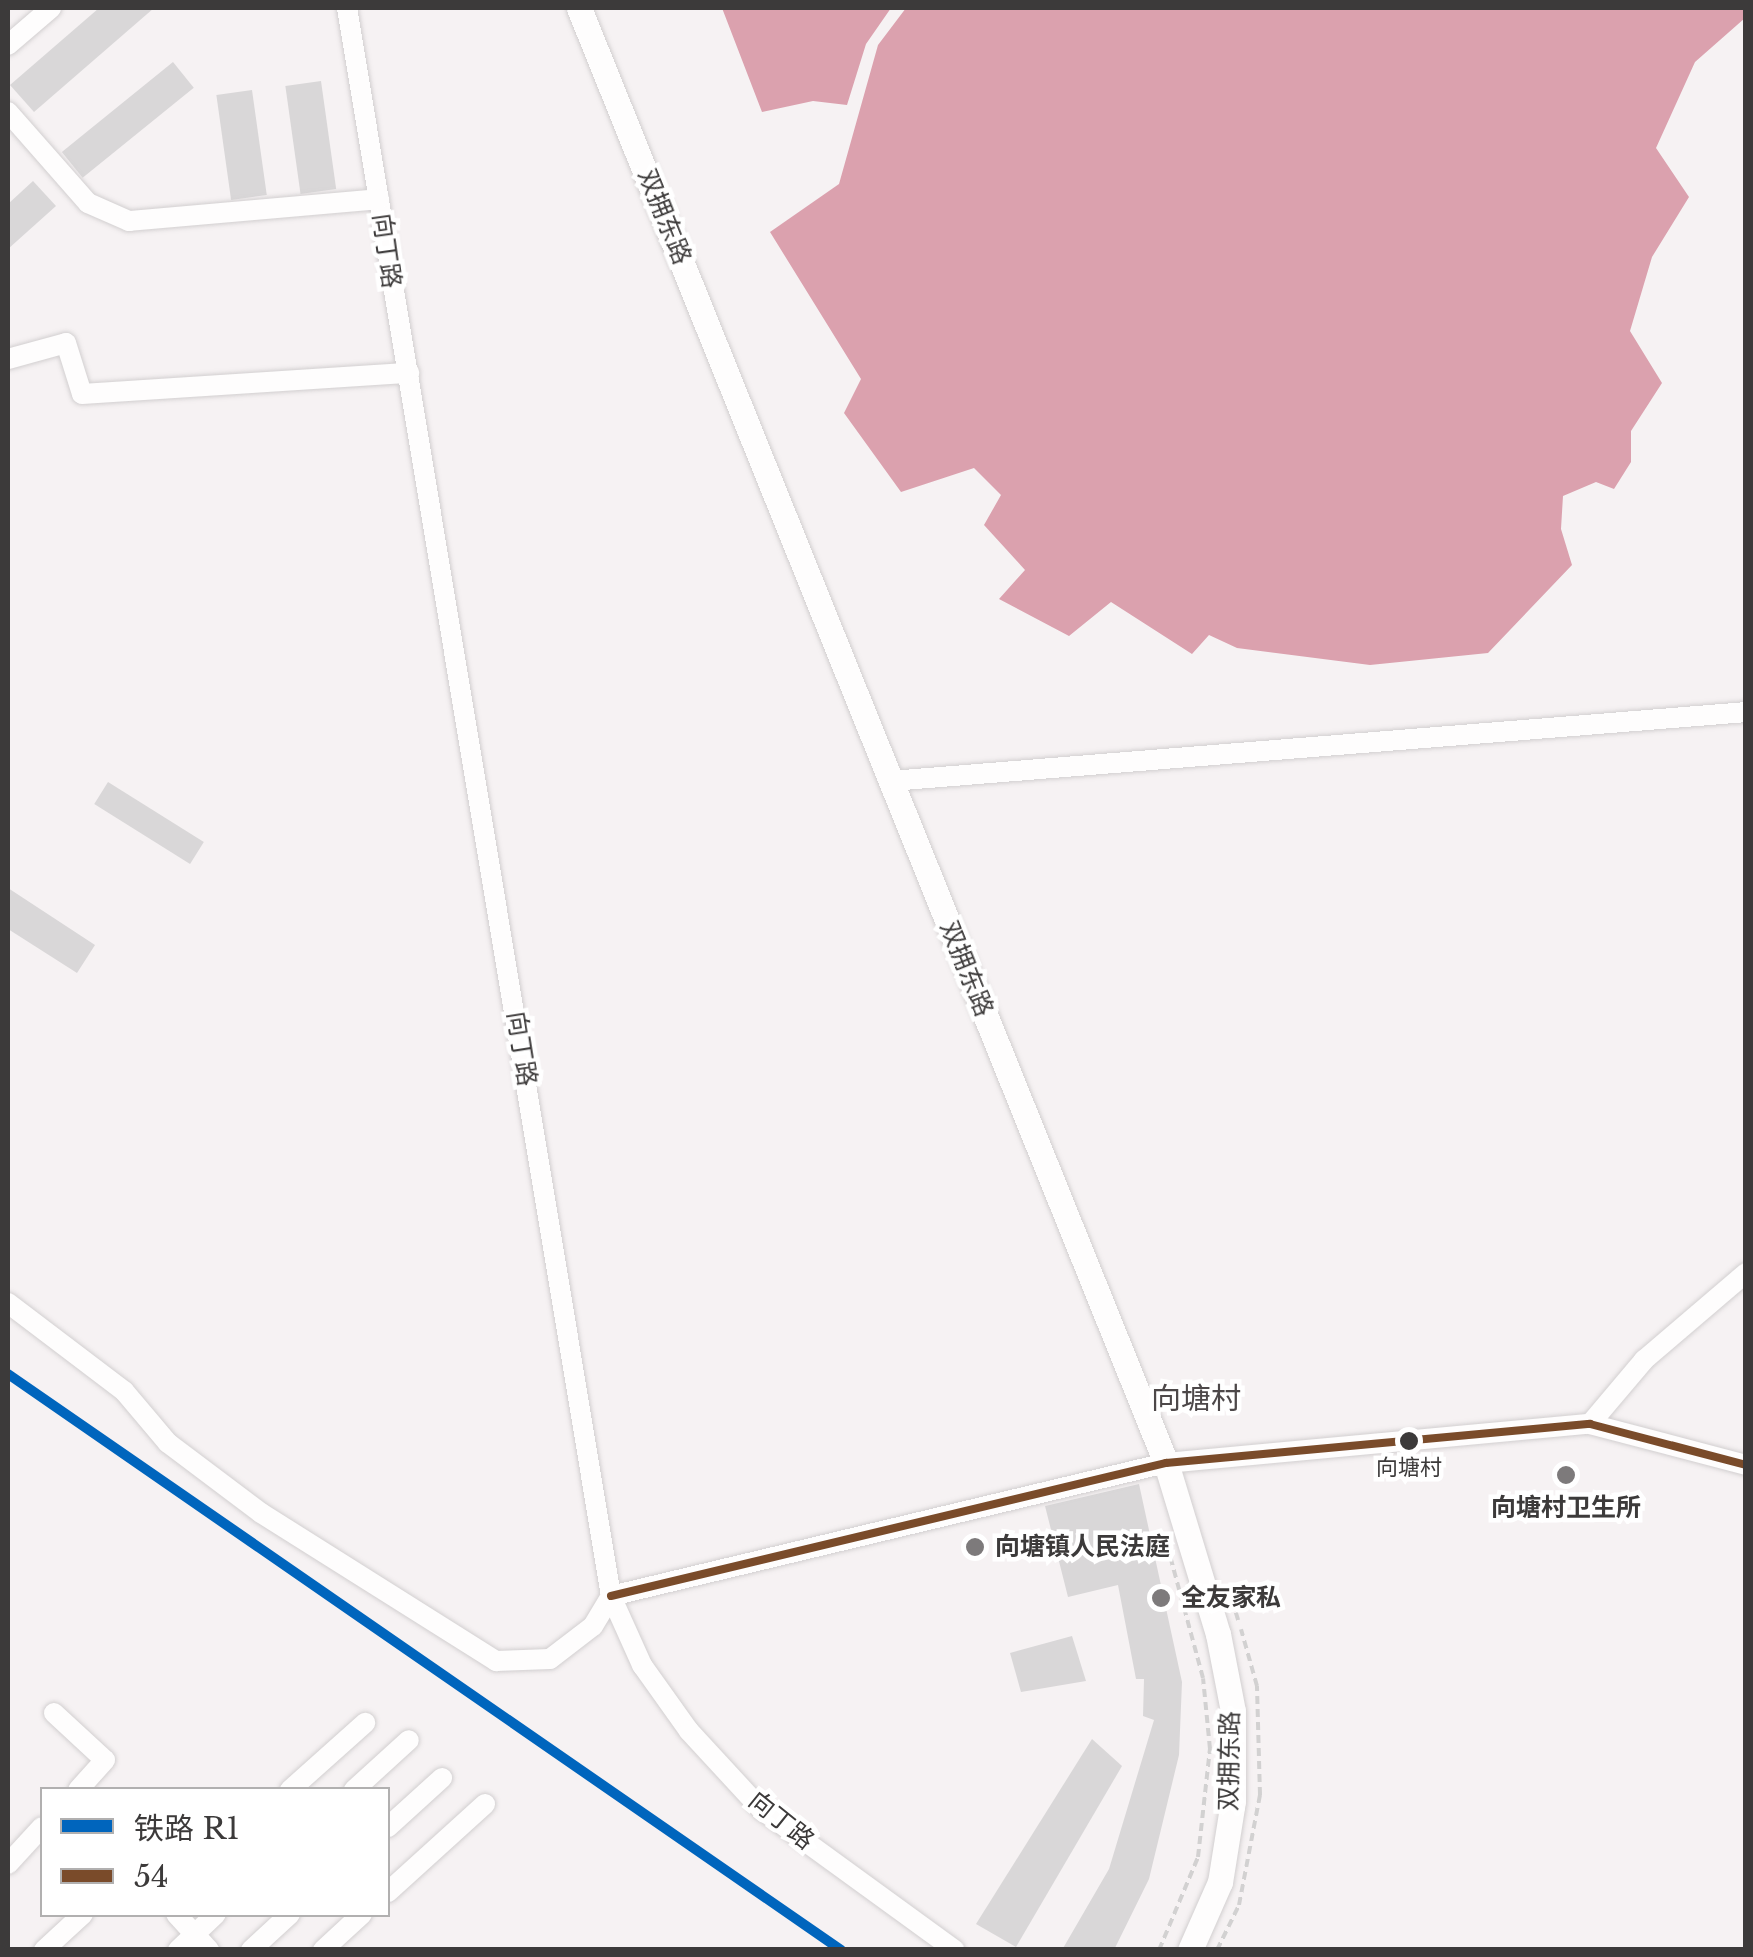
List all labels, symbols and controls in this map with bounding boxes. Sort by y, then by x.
street label: 双拥东路 [631,165,697,269]
street label: 向丁路 [366,212,406,290]
street label: 双拥东路 [933,917,999,1021]
street label: 向丁路 [500,1010,542,1088]
district label: 向塘村 [1151,1381,1241,1417]
marker: 向塘村 [1399,1431,1419,1451]
place label: 向塘村 [1376,1455,1442,1481]
marker: 向塘村卫生所 [1553,1462,1579,1488]
place label: 向塘村卫生所 [1491,1493,1641,1523]
place label: 向塘镇人民法庭 [995,1532,1170,1562]
marker: 向塘镇人民法庭 [964,1536,986,1558]
place label: 全友家私 [1181,1583,1281,1613]
marker: 全友家私 [1150,1587,1172,1609]
street label: 双拥东路 [1214,1711,1246,1811]
street label: 向丁路 [742,1786,820,1856]
legend [40,1787,390,1917]
text: 铁路 R1 [134,1810,240,1847]
text: 54 [134,1858,169,1895]

